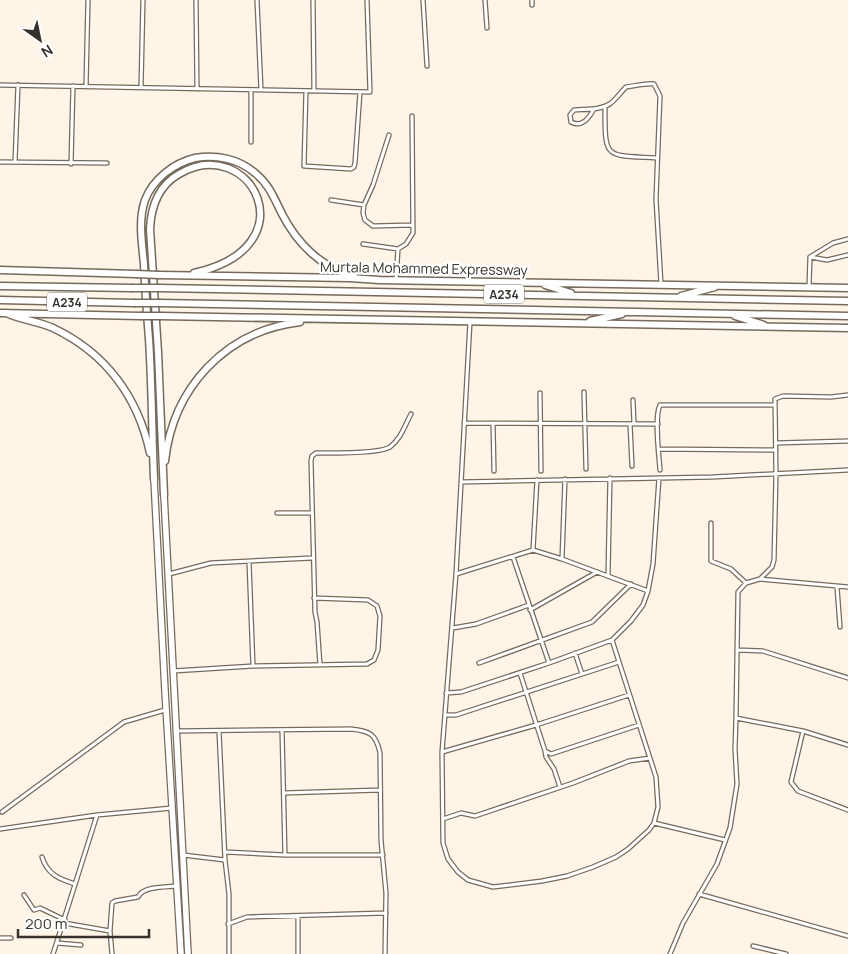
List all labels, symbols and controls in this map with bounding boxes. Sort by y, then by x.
north arrow [15,15,65,65]
text: N [38,41,57,62]
street label: Murtala Mohammed Expressway [320,257,529,279]
road number: A234 [484,284,524,304]
road number: A234 [47,292,87,312]
scale bar [18,906,149,938]
text: 200 m [25,913,68,934]

